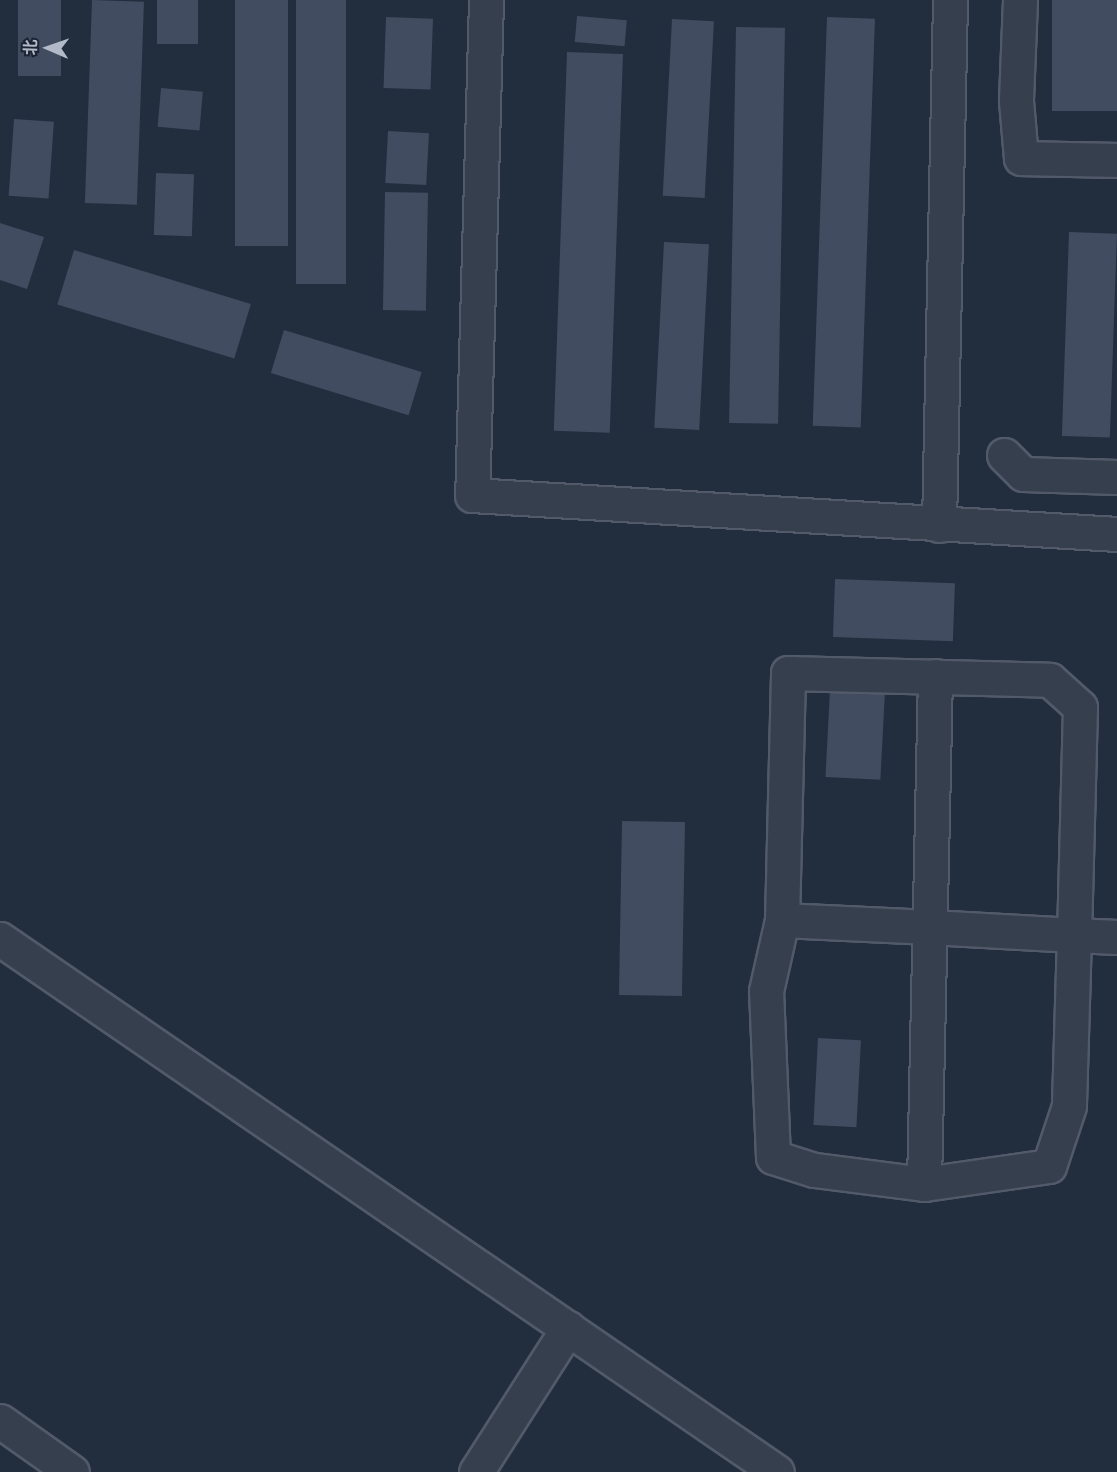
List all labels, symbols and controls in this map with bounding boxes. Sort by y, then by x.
north arrow [18,18,78,78]
text: 北 [20,39,39,56]

